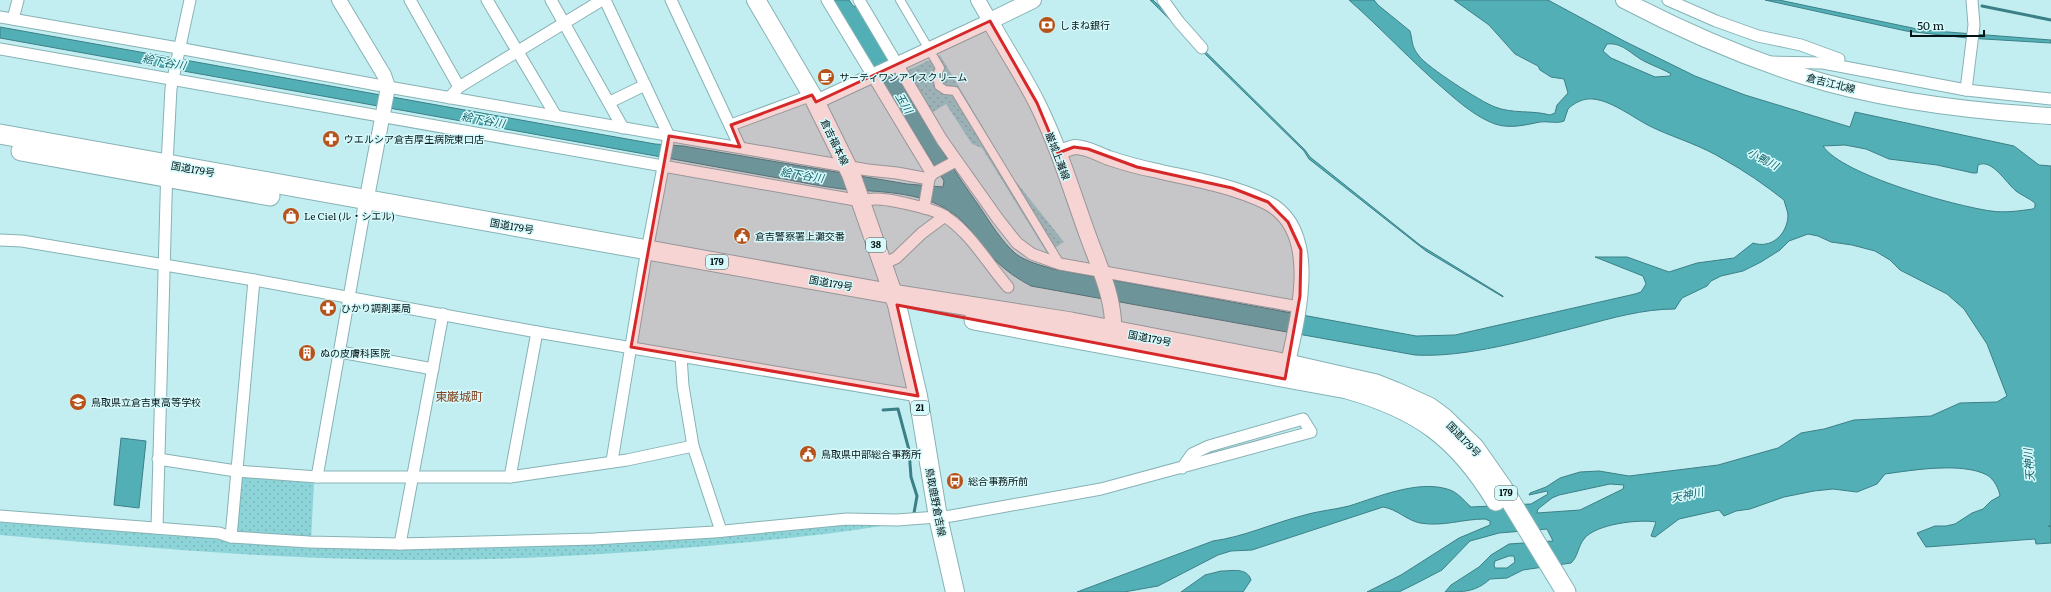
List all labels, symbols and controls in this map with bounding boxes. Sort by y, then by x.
scale bar [1911,12,1984,38]
bank icon: しまね銀行 [1037,15,1057,35]
text: 50 m [1917,16,1944,34]
place label: しまね銀行 [1060,17,1110,32]
water label: 絵下谷川 [141,49,188,73]
cafe icon: サーティワンアイスクリーム [816,67,836,87]
place label: サーティワンアイスクリーム [839,69,967,84]
street label: 倉吉江北線 [1805,69,1857,96]
water label: 玉川 [892,89,918,117]
water label: 絵下谷川 [460,107,507,131]
street label: 倉吉福本線 [818,116,853,168]
pharmacy icon: ウエルシア倉吉厚生病院東口店 [321,129,341,149]
street label: 巌城上灘線 [1043,130,1074,182]
place label: ウエルシア倉吉厚生病院東口店 [344,131,484,146]
water label: 小鴨川 [1745,143,1783,173]
street label: 国道179号 [170,157,216,180]
water label: 絵下谷川 [779,163,826,186]
shop icon: Le Ciel (ル・シエル) [281,206,301,226]
place label: Le Ciel (ル・シエル) [304,208,395,223]
street label: 国道179号 [489,214,535,237]
public building icon: 倉吉警察署上灘交番 [732,226,752,246]
place label: 倉吉警察署上灘交番 [755,228,845,243]
road number: 38 [866,238,886,252]
road number: 179 [706,255,728,269]
street label: 国道179号 [808,271,854,294]
pharmacy icon: ひかり調剤薬局 [318,298,338,318]
place label: ひかり調剤薬局 [341,300,411,315]
street label: 国道179号 [1127,326,1173,349]
building icon: ぬの皮膚科医院 [297,343,317,363]
place label: ぬの皮膚科医院 [320,345,390,360]
district label: 東巌城町 [435,387,483,405]
school or university icon: 鳥取県立倉吉東高等学校 [68,392,88,412]
place label: 鳥取県立倉吉東高等学校 [91,394,201,409]
road number: 21 [911,401,929,415]
street label: 国道179号 [1444,418,1485,460]
public building icon: 鳥取県中部総合事務所 [798,444,818,464]
place label: 鳥取県中部総合事務所 [821,446,921,461]
water label: 天神川 [2019,447,2037,482]
street label: 鳥取鹿野倉吉線 [922,466,951,538]
bus stop icon: 総合事務所前 [945,471,965,491]
place label: 総合事務所前 [968,473,1028,488]
water label: 天神川 [1669,483,1706,505]
road number: 179 [1495,486,1517,500]

